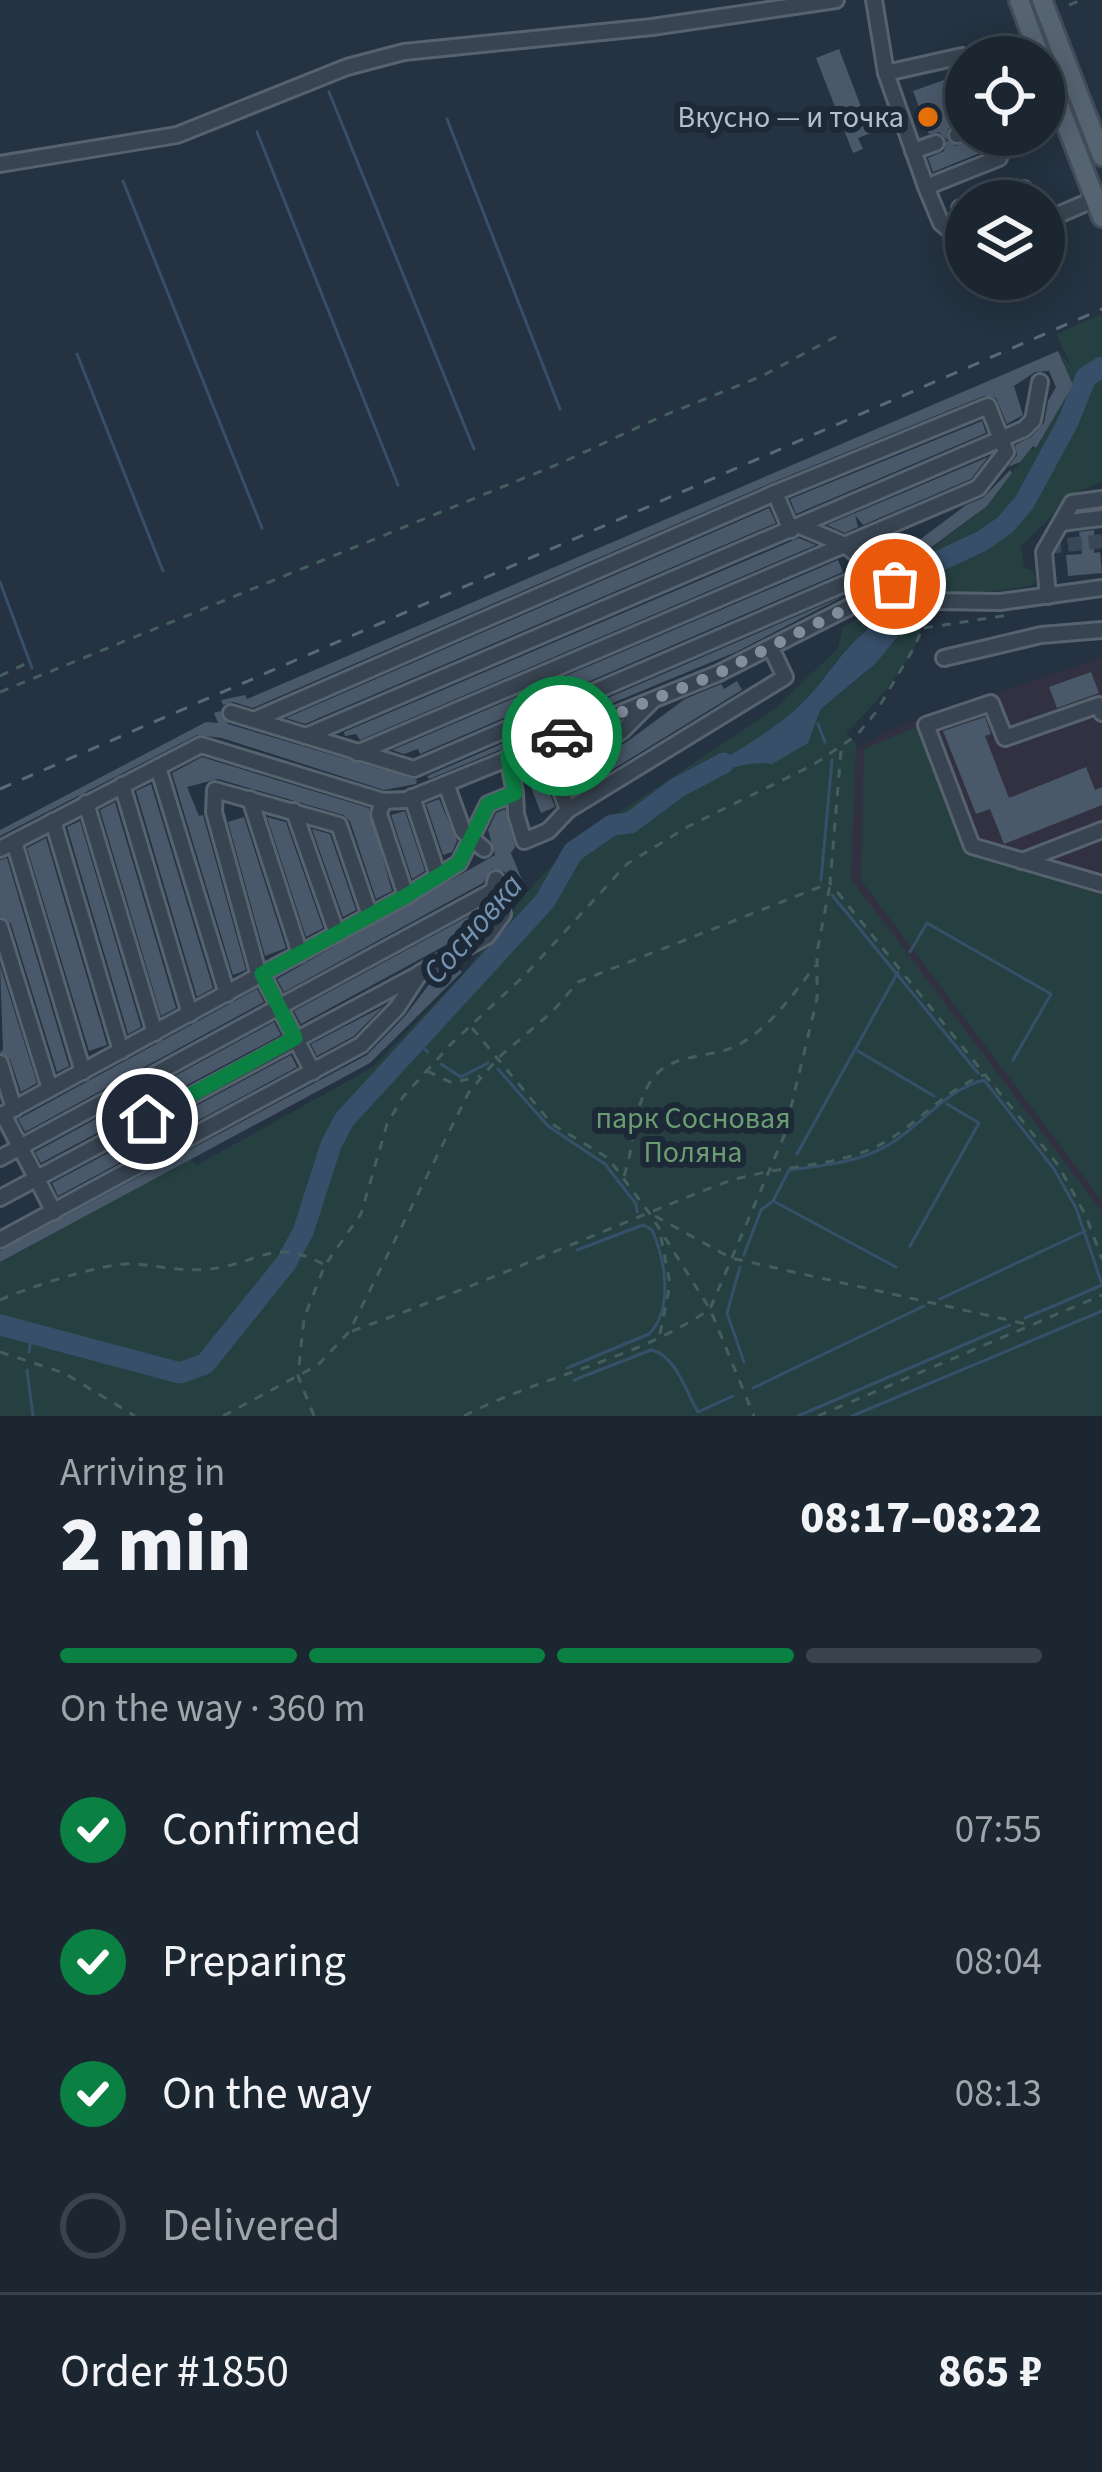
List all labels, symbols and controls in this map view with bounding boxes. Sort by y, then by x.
map controls [945,36,1065,300]
button: locate [945,36,1065,156]
place label: Вкусно — и точка [678,96,904,139]
marker: Вкусно — и точка [915,104,941,130]
button: layers [945,180,1065,300]
pin [844,533,946,635]
icon: bag [862,551,928,617]
courier [502,676,622,796]
icon: car [529,703,595,769]
water label: Сосновка [412,864,534,994]
pin [96,1068,198,1170]
icon: home [114,1086,180,1152]
park label: парк Сосновая Поляна [595,1097,791,1174]
text: Arriving in [60,1445,225,1501]
text: 08:17–08:22 [800,1486,1042,1550]
text: 2 min [60,1490,252,1601]
text: On the way · 360 m [60,1681,366,1737]
icon: check [60,1797,126,1863]
text: Confirmed [162,1798,361,1862]
text: 07:55 [955,1802,1042,1858]
icon: check [60,1929,126,1995]
text: Preparing [162,1930,346,1994]
text: 08:04 [955,1934,1042,1990]
icon: check [60,2061,126,2127]
text: On the way [162,2062,372,2126]
text: 08:13 [955,2066,1042,2122]
text: Delivered [162,2194,340,2258]
text: Order #1850 [60,2340,289,2404]
text: 865 ₽ [938,2340,1042,2404]

